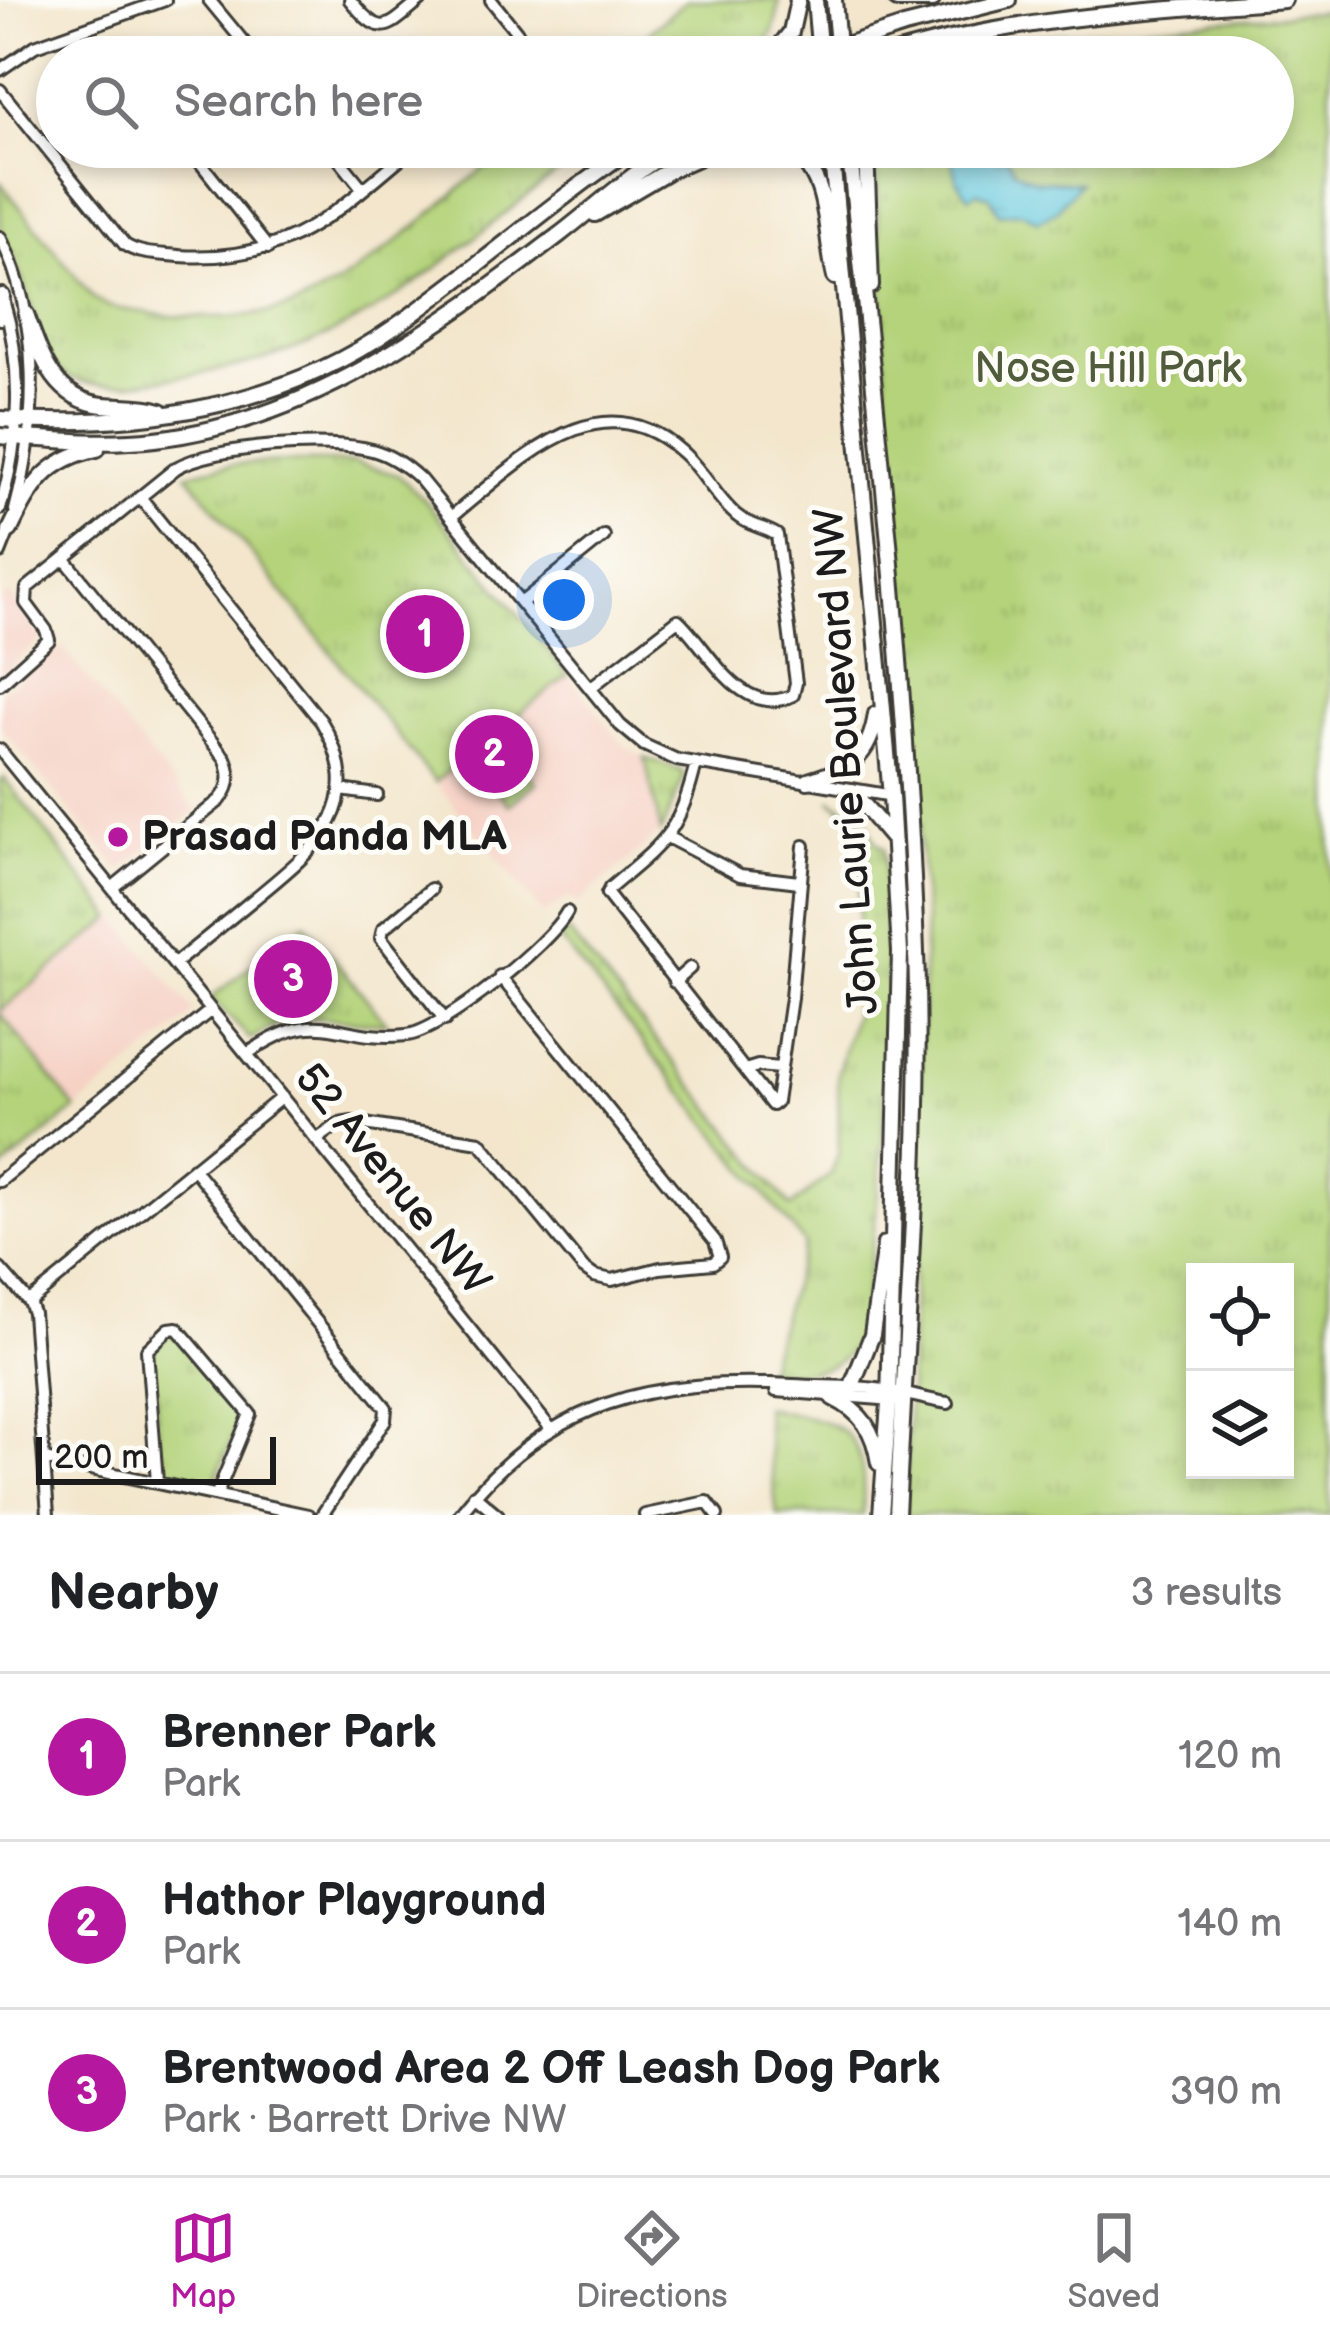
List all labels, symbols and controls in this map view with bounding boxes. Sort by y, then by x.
search box [36,36,1294,168]
icon: search [78,69,144,135]
text: Search here [174,75,423,130]
park label: Nose Hill Park [974,344,1242,395]
street label: John Laurie Boulevard NW [804,506,890,1016]
your location [534,570,594,630]
pin: 1 [386,589,464,679]
pin: 2 [455,709,533,799]
place label: Prasad Panda MLA [142,812,507,863]
marker: Prasad Panda MLA [105,824,131,850]
pin: 3 [254,934,332,1024]
street label: 52 Avenue NW [283,1054,501,1306]
map controls [1186,1263,1294,1479]
button: locate [1186,1263,1294,1371]
button: layers [1186,1371,1294,1479]
scale bar [36,1431,276,1484]
text: 200 m [54,1438,148,1478]
text: Nearby [48,1563,219,1624]
text: 3 results [1130,1570,1282,1617]
text: Brenner Park [162,1706,436,1761]
text: 1 [79,1733,95,1780]
text: 120 m [1178,1733,1282,1780]
text: Park [162,1761,240,1808]
text: Hathor Playground [162,1874,546,1929]
text: 2 [75,1901,99,1948]
text: 140 m [1177,1901,1282,1948]
text: Park [162,1929,240,1976]
text: Brentwood Area 2 Off Leash Dog Park [162,2042,940,2097]
text: 3 [76,2069,98,2116]
text: 390 m [1170,2069,1282,2116]
text: Park · Barrett Drive NW [162,2097,567,2144]
tab: Map [170,2205,236,2317]
tab: Directions [576,2205,728,2317]
tab: Saved [1067,2205,1160,2317]

